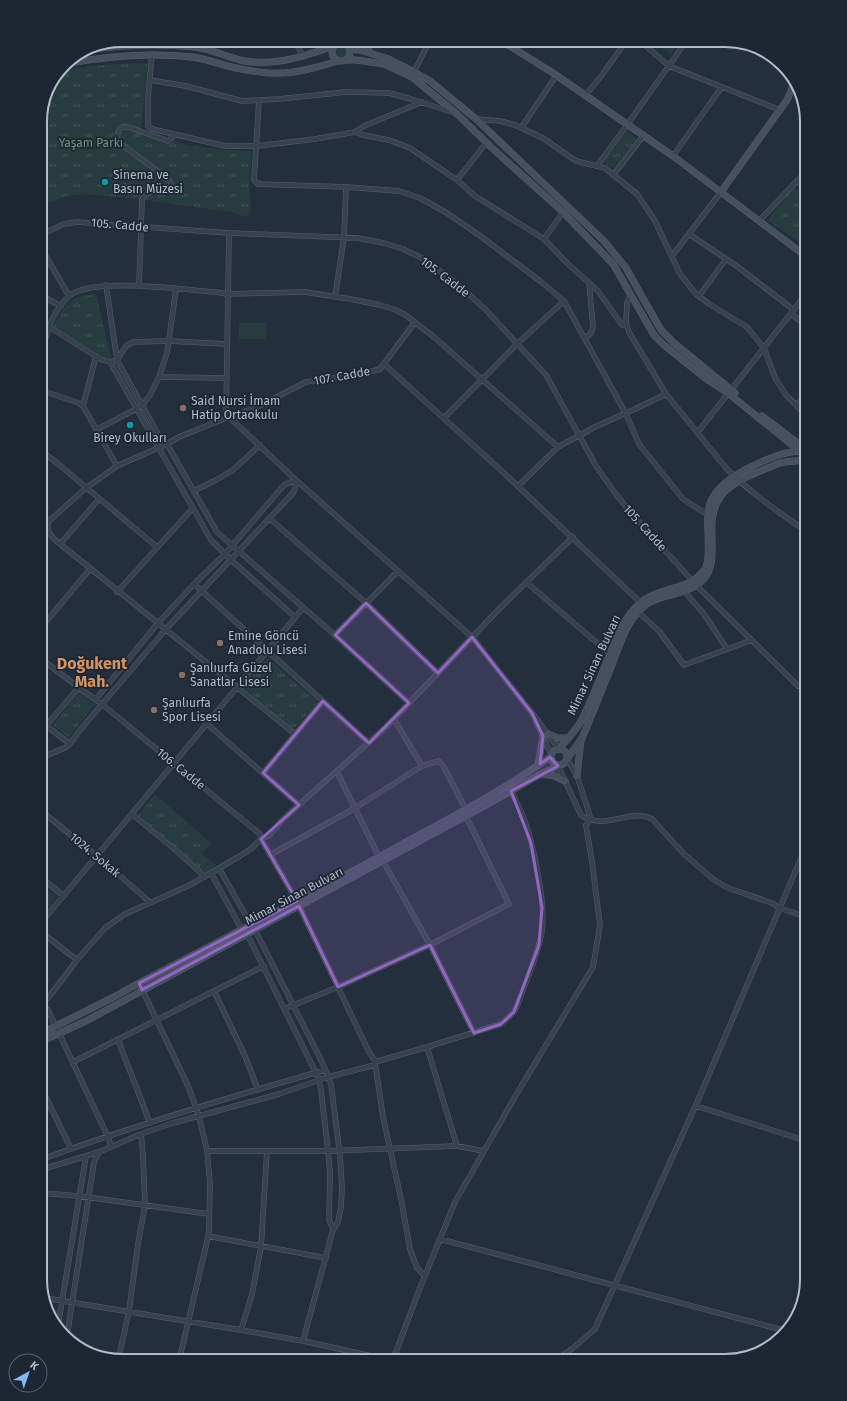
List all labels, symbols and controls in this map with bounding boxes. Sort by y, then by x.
park label: Yaşam Parkı [59,136,123,150]
place label: Sinema ve Basın Müzesi [113,168,183,196]
marker: Sinema ve Basın Müzesi [100,177,110,187]
street label: 105. Cadde [91,215,149,235]
street label: 105. Cadde [418,254,472,300]
street label: 107. Cadde [313,364,371,388]
place label: Said Nursi İmam Hatip Ortaokulu [191,393,280,422]
marker: Said Nursi İmam Hatip Ortaokulu [178,403,188,413]
marker: Birey Okulları [125,420,135,430]
place label: Birey Okulları [93,431,167,445]
street label: 105. Cadde [620,502,670,554]
street label: Mimar Sinan Bulvarı [565,613,623,717]
place label: Emine Göncü Anadolu Lisesi [228,629,307,657]
marker: Emine Göncü Anadolu Lisesi [215,638,225,648]
district label: Doğukent Mah. [57,654,128,691]
place label: Şanlıurfa Güzel Sanatlar Lisesi [190,661,272,689]
marker: Şanlıurfa Güzel Sanatlar Lisesi [177,670,187,680]
place label: Şanlıurfa Spor Lisesi [162,696,221,724]
marker: Şanlıurfa Spor Lisesi [149,705,159,715]
street label: 106. Cadde [154,745,208,793]
street label: 1024. Sokak [67,830,124,881]
street label: Mimar Sinan Bulvarı [243,864,345,928]
north arrow [8,1353,48,1393]
text: K [27,1359,42,1374]

